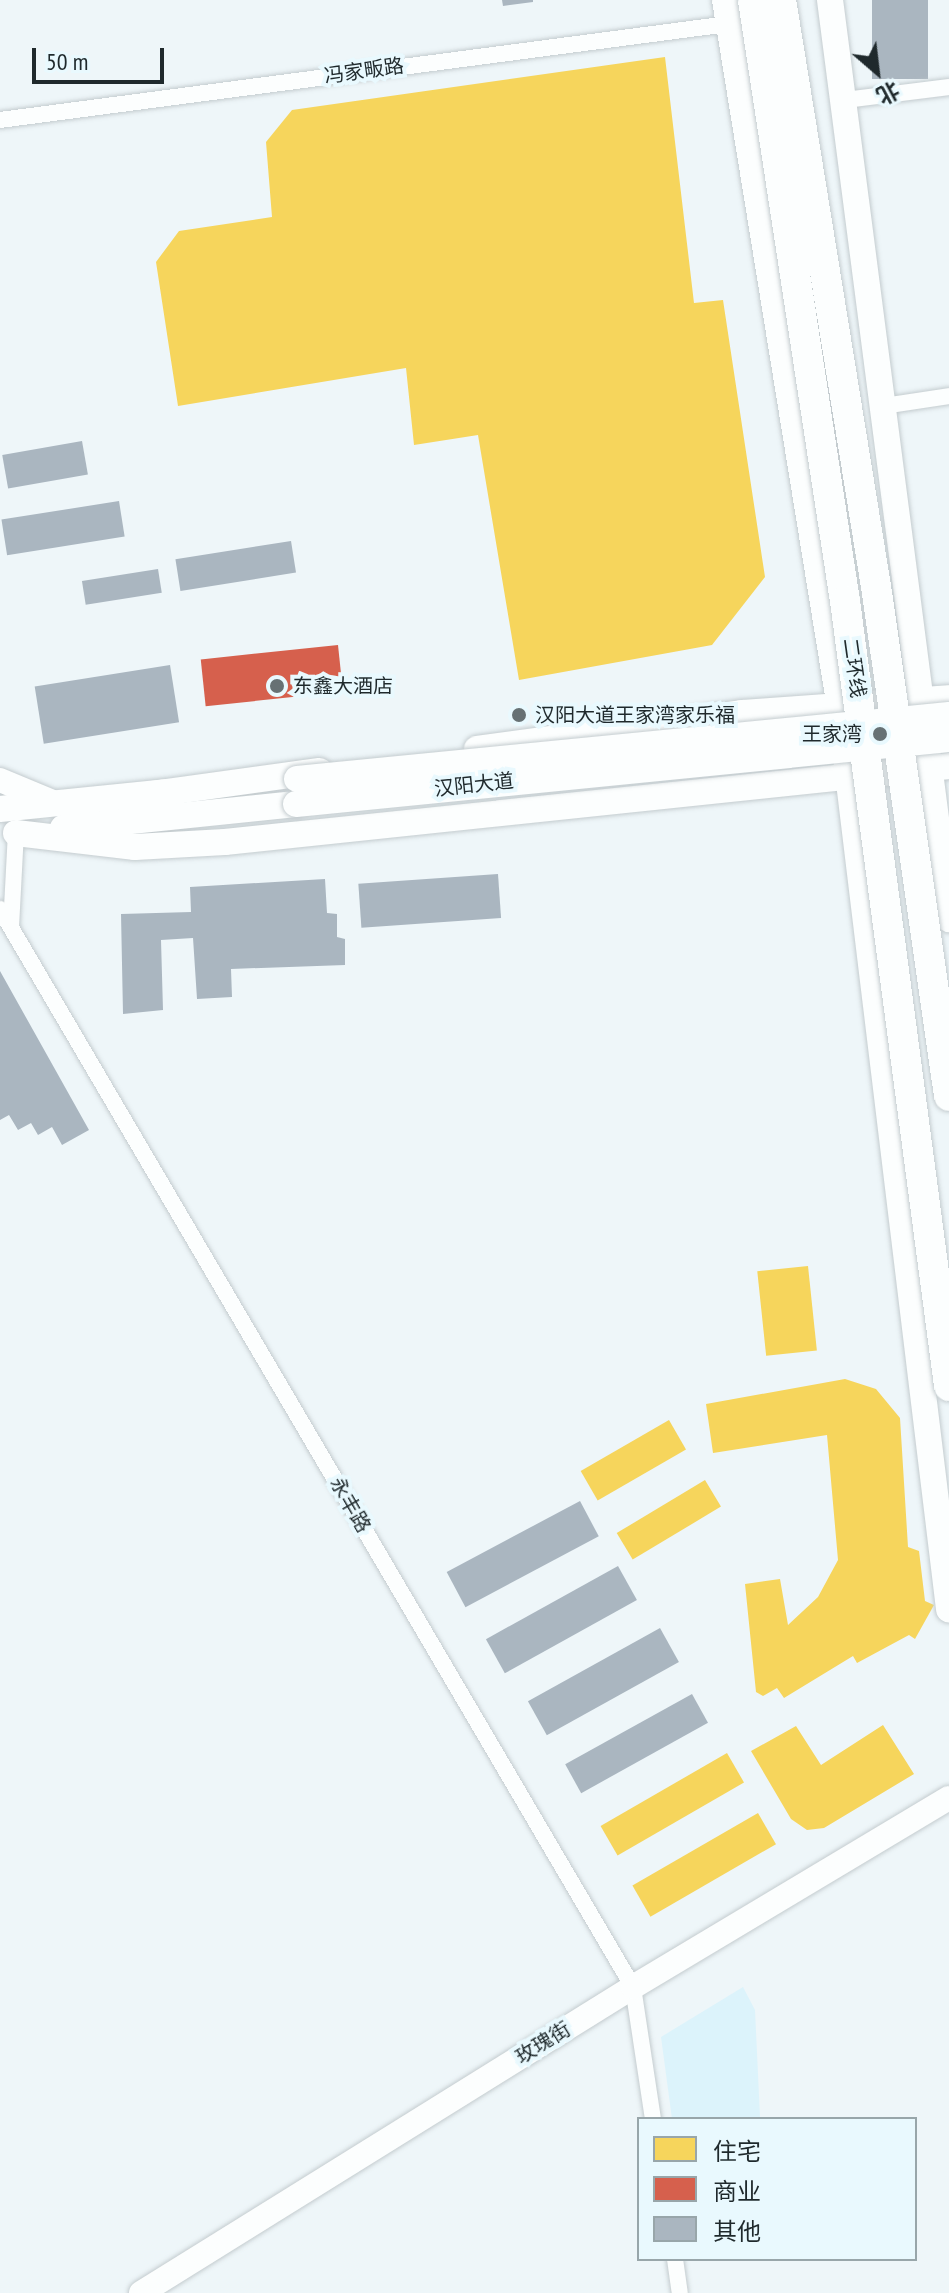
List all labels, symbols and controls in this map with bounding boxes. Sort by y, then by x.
scale bar [36,32,168,82]
north arrow [837,32,917,112]
text: 50 m [46,46,88,77]
street label: 冯家畈路 [323,54,405,88]
text: 北 [872,76,905,111]
street label: 二环线 [838,637,870,699]
place label: 东鑫大酒店 [293,674,393,698]
marker: 东鑫大酒店 [268,677,286,695]
place label: 汉阳大道王家湾家乐福 [535,703,735,727]
marker: 汉阳大道王家湾家乐福 [510,706,528,724]
place label: 王家湾 [802,722,862,746]
marker: 王家湾 [869,723,891,745]
street label: 汉阳大道 [433,769,515,801]
street label: 永丰路 [325,1473,375,1537]
street label: 玫瑰街 [511,2017,575,2069]
legend [637,2117,917,2261]
text: 住宅 [713,2136,761,2167]
text: 商业 [713,2176,761,2207]
text: 其他 [713,2216,761,2247]

